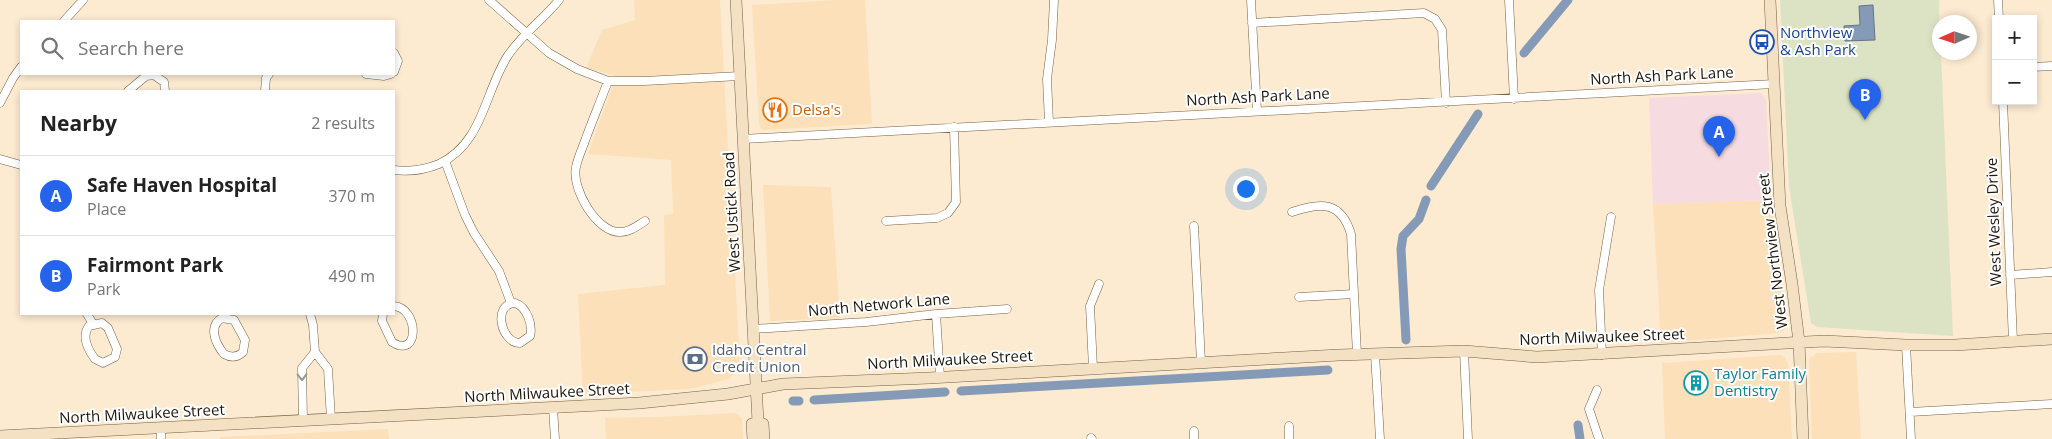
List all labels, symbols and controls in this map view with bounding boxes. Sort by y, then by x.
north arrow [1932,15,1977,60]
map controls [1992,15,2037,105]
button: + [1992,15,2037,60]
search box [20,20,395,75]
place label: Northview & Ash Park [1780,22,1856,59]
bus stop icon: Northview & Ash Park [1749,29,1775,55]
icon: search [38,34,66,62]
text: Search here [78,35,184,61]
button: − [1992,60,2037,105]
street label: North Ash Park Lane [1590,61,1734,89]
pin: B [1849,79,1881,120]
street label: North Ash Park Lane [1186,82,1330,110]
restaurant icon: Delsa's [762,97,788,123]
place label: Delsa's [792,99,841,119]
text: Nearby [40,109,117,137]
text: 2 results [311,112,375,134]
pin: A [1703,116,1735,157]
street label: West Ustick Road [718,151,744,273]
street label: West Wesley Drive [1981,158,2005,287]
text: Safe Haven Hospital [87,172,277,198]
street label: West Northview Street [1753,172,1791,330]
your location [1233,176,1259,202]
text: A [50,185,62,207]
text: 370 m [329,185,375,207]
text: Place [87,198,126,220]
text: Fairmont Park [87,252,223,278]
text: B [51,265,61,287]
text: 490 m [329,265,375,287]
text: Park [87,278,120,300]
street label: North Network Lane [807,288,951,320]
street label: North Milwaukee Street [1519,323,1685,349]
place label: Idaho Central Credit Union [712,339,807,376]
street label: North Milwaukee Street [867,345,1033,373]
bank icon: Idaho Central Credit Union [682,346,708,372]
place label: Taylor Family Dentistry [1714,363,1806,400]
building icon: Taylor Family Dentistry [1683,370,1709,396]
one-way arrow [297,374,307,381]
street label: North Milwaukee Street [464,378,630,406]
street label: North Milwaukee Street [59,399,225,427]

